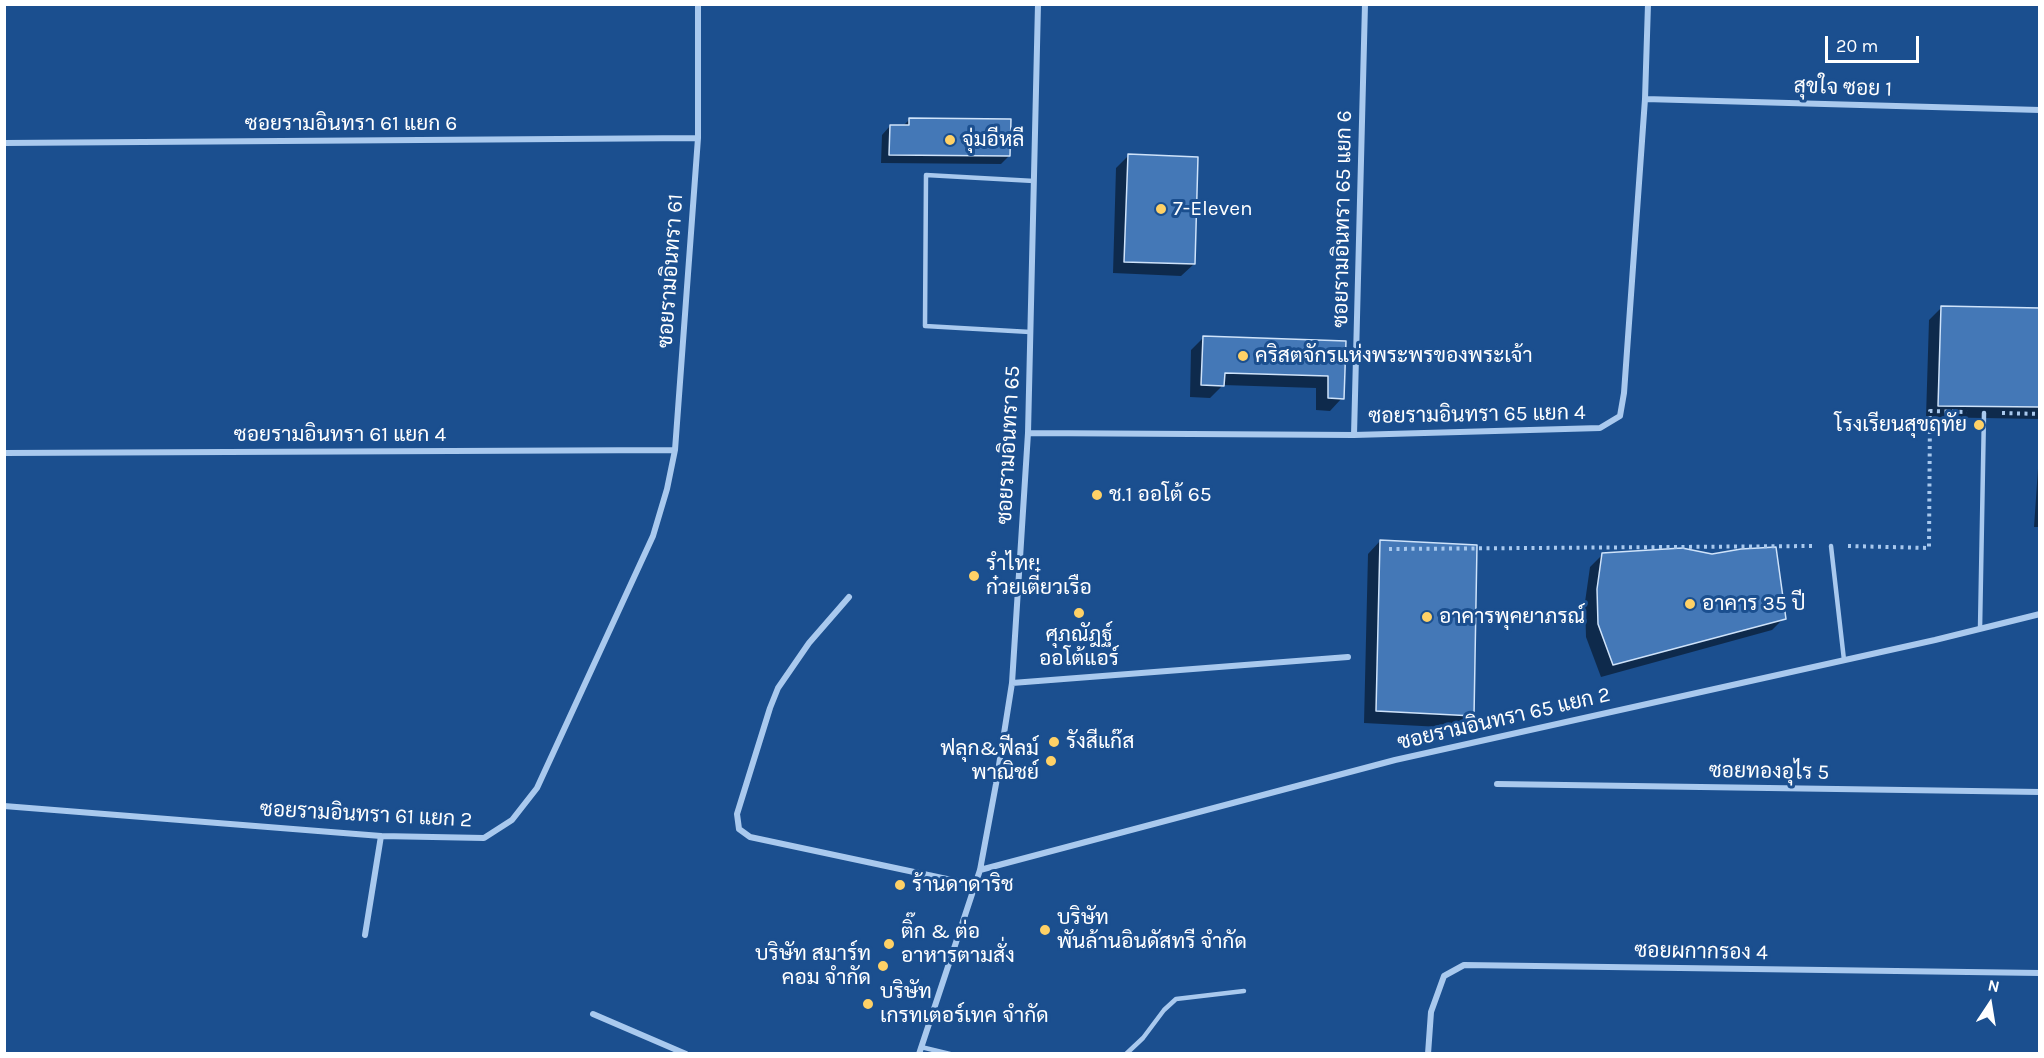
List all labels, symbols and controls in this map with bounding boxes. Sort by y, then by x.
scale bar [1828,24,1922,62]
text: 20 m [1836,35,1878,57]
street label: สุขใจ ซอย 1 [1793,74,1893,102]
street label: ซอยรามอินทรา 65 แยก 6 [1329,110,1357,328]
street label: ซอยรามอินทรา 61 แยก 6 [245,111,457,137]
place label: จุ่มอีหลี [962,127,1024,153]
marker: จุ่มอีหลี [943,133,957,147]
street label: ซอยรามอินทรา 61 [653,193,689,349]
place label: 7-Eleven [1173,196,1253,222]
marker: 7-Eleven [1154,202,1168,216]
place label: คริสตจักรแห่งพระพรของพระเจ้า [1255,343,1533,369]
marker: คริสตจักรแห่งพระพรของพระเจ้า [1236,349,1250,363]
street label: ซอยรามอินทรา 65 [992,365,1026,525]
street label: ซอยรามอินทรา 65 แยก 4 [1368,401,1586,429]
place label: โรงเรียนสุขฤทัย [1835,412,1967,438]
marker: โรงเรียนสุขฤทัย [1972,418,1986,432]
street label: ซอยรามอินทรา 61 แยก 4 [234,422,446,448]
place label: ช.1 ออโต้ 65 [1109,482,1212,508]
marker: ช.1 ออโต้ 65 [1090,488,1104,502]
place label: รำไทย ก๋วยเตี๋ยวเรือ [986,551,1092,601]
marker: รำไทย ก๋วยเตี๋ยวเรือ [967,569,981,583]
place label: อาคาร 35 ปี [1702,591,1806,617]
marker: อาคาร 35 ปี [1683,597,1697,611]
place label: อาคารพุคยาภรณ์ [1439,604,1585,630]
marker: ศุภณัฎฐ์ ออโต้แอร์ [1072,606,1086,620]
marker: อาคารพุคยาภรณ์ [1420,610,1434,624]
place label: ศุภณัฎฐ์ ออโต้แอร์ [1039,622,1119,672]
street label: ซอยรามอินทรา 65 แยก 2 [1395,682,1613,756]
place label: รังสีแก๊ส [1066,729,1134,755]
marker: รังสีแก๊ส [1047,735,1061,749]
place label: ฟลุก&ฟีลม์ พาณิชย์ [940,736,1039,786]
marker: ฟลุก&ฟีลม์ พาณิชย์ [1044,754,1058,768]
street label: ซอยทองอุไร 5 [1709,758,1829,786]
street label: ซอยรามอินทรา 61 แยก 2 [259,797,473,833]
place label: ร้านดาดาริช [912,872,1014,898]
marker: ร้านดาดาริช [893,878,907,892]
place label: บริษัท พันล้านอินดัสทรี จำกัด [1057,905,1247,955]
place label: ติ๊ก & ต่อ อาหารตามสั่ง [901,919,1015,969]
marker: บริษัท พันล้านอินดัสทรี จำกัด [1038,923,1052,937]
marker: ติ๊ก & ต่อ อาหารตามสั่ง [882,937,896,951]
street label: ซอยผกากรอง 4 [1634,938,1768,966]
place label: บริษัท สมาร์ท คอม จำกัด [755,941,871,991]
marker: บริษัท สมาร์ท คอม จำกัด [876,959,890,973]
north arrow [1960,974,2020,1034]
text: N [1986,975,2001,996]
place label: บริษัท เกรทเตอร์เทค จำกัด [880,979,1049,1029]
marker: บริษัท เกรทเตอร์เทค จำกัด [861,997,875,1011]

